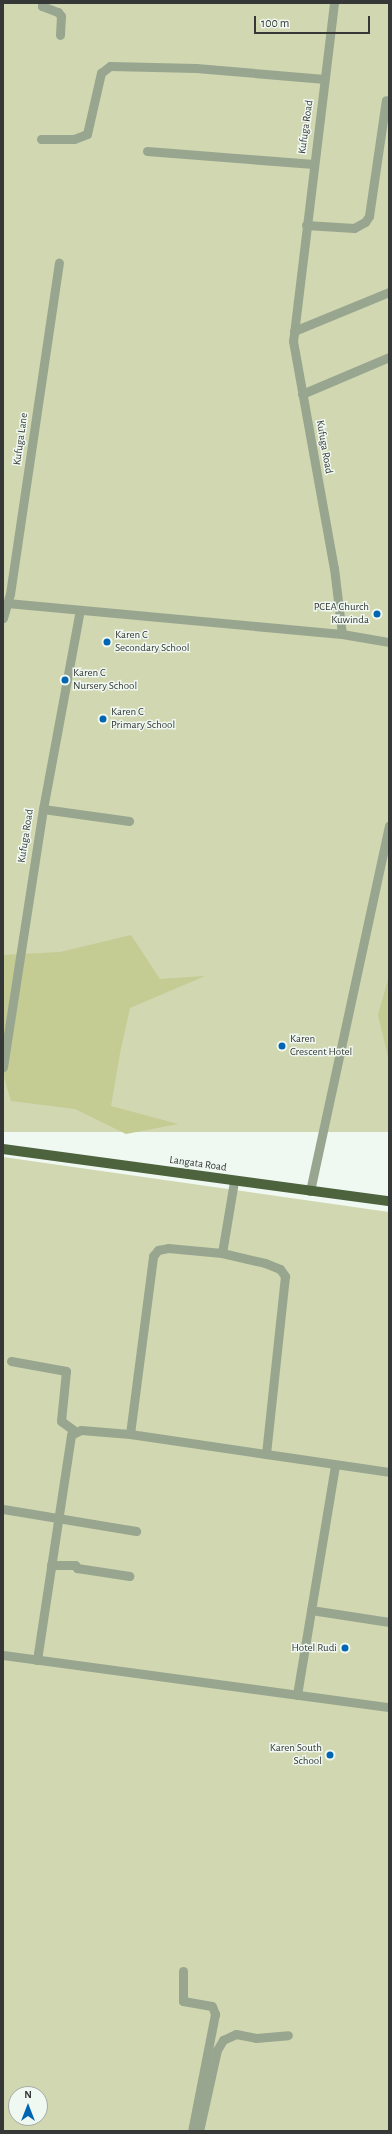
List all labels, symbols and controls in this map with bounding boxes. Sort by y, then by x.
scale bar [256,8,372,34]
text: 100 m [261,17,289,29]
street label: Kufuga Road [296,99,316,155]
street label: Kufuga Lane [11,412,31,466]
street label: Kufuga Road [313,419,335,475]
place label: PCEA Church Kuwinda [314,601,369,627]
marker: PCEA Church Kuwinda [372,609,382,619]
place label: Karen C Secondary School [115,629,190,655]
marker: Karen C Secondary School [102,637,112,647]
place label: Karen C Nursery School [73,667,137,693]
marker: Karen C Nursery School [60,675,70,685]
place label: Karen C Primary School [111,706,175,732]
marker: Karen C Primary School [98,714,108,724]
street label: Kufuga Road [15,808,37,864]
place label: Karen Crescent Hotel [290,1033,352,1059]
marker: Karen Crescent Hotel [277,1041,287,1051]
street label: Langata Road [168,1153,228,1175]
place label: Hotel Rudi [291,1641,337,1655]
marker: Hotel Rudi [340,1643,350,1653]
place label: Karen South School [270,1742,322,1768]
marker: Karen South School [325,1750,335,1760]
north arrow [8,2086,48,2126]
text: N [24,2089,32,2100]

